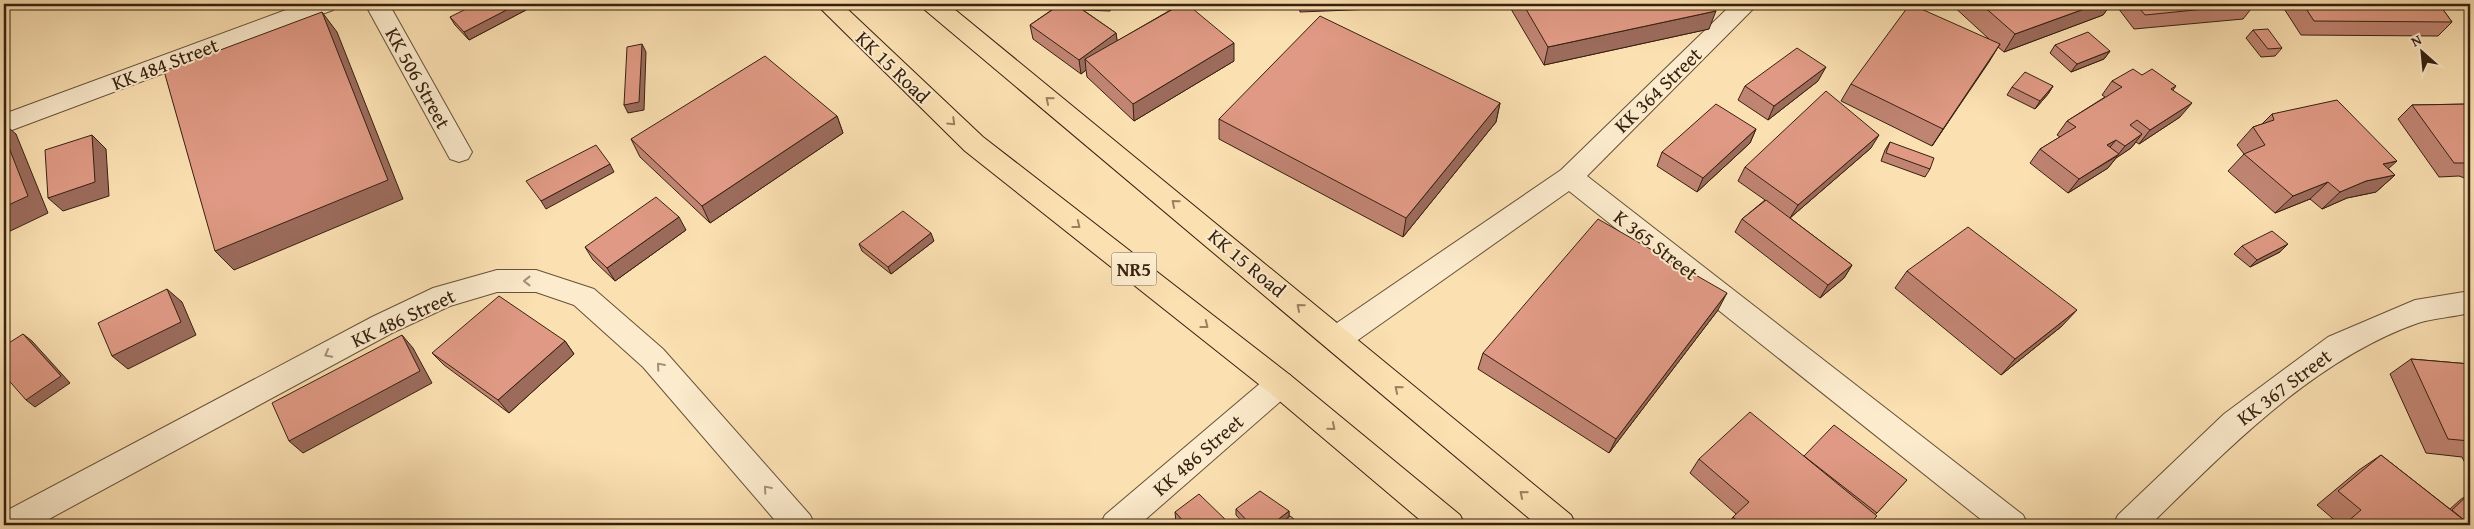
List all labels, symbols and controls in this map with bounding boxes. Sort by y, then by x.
street label: KK 506 Street [379,22,458,134]
street label: KK 15 Road [850,24,937,110]
north arrow [2396,28,2446,78]
text: N [2407,29,2425,51]
street label: KK 484 Street [107,30,222,97]
street label: KK 364 Street [1607,40,1708,139]
one-way arrow [1046,97,1055,106]
one-way arrow [946,116,955,125]
one-way arrow [1171,200,1180,209]
street label: K 365 Street [1608,202,1705,287]
one-way arrow [1071,219,1081,228]
street label: KK 15 Road [1202,221,1293,304]
road number: NR5 [1112,252,1156,286]
one-way arrow [523,276,530,286]
street label: KK 486 Street [346,281,460,354]
one-way arrow [1297,304,1306,313]
one-way arrow [1199,320,1208,328]
street label: KK 367 Street [2230,341,2337,432]
one-way arrow [324,348,333,358]
one-way arrow [657,363,666,372]
one-way arrow [1395,386,1404,395]
street label: KK 486 Street [1146,407,1249,502]
one-way arrow [1326,422,1335,431]
one-way arrow [764,485,773,494]
one-way arrow [1519,490,1528,499]

